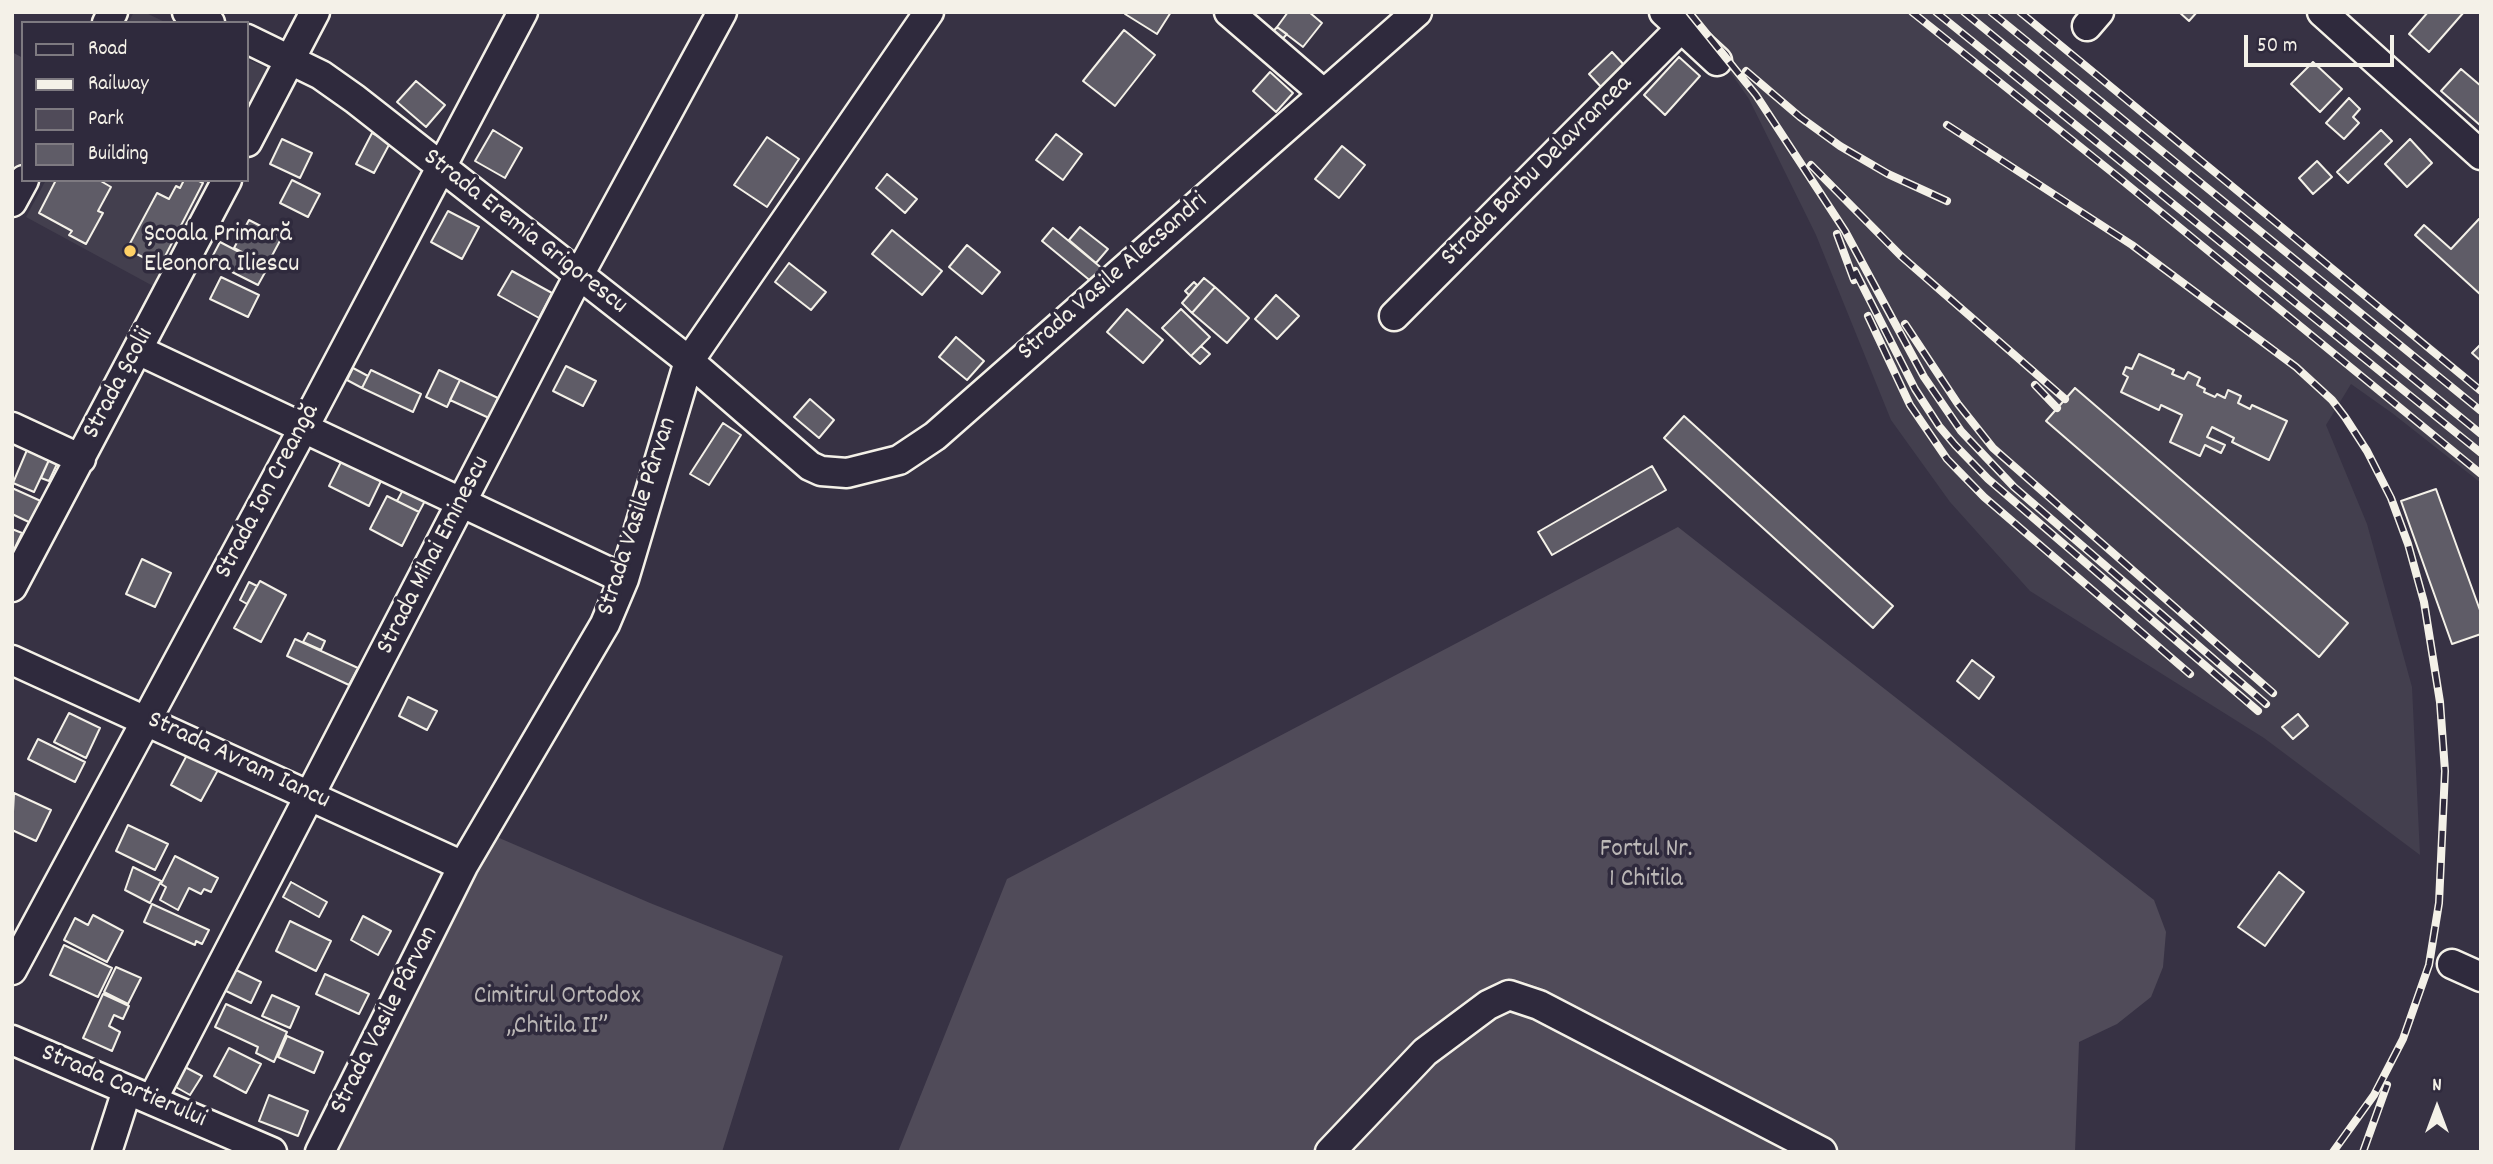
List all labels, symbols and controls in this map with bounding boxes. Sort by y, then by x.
legend [21,21,248,182]
scale bar [2248,21,2398,65]
text: 50 m [2257,32,2297,62]
text: Road [88,35,127,65]
text: Railway [88,70,149,100]
street label: Strada Barbu Delavrancea [1436,70,1640,274]
text: Park [88,105,124,135]
text: Building [88,140,148,170]
street label: Strada Eremia Grigorescu [415,143,633,323]
street label: Strada Vasile Alecsandri [1013,187,1215,369]
place label: Școala Primară Eleonora Iliescu [144,220,299,282]
marker: Școala Primară Eleonora Iliescu [122,243,138,259]
street label: Strada Școlii [78,323,162,445]
street label: Strada Ion Creangă [210,399,328,585]
street label: Strada Vasile Pârvan [592,414,686,620]
street label: Strada Mihai Eminescu [371,452,499,660]
street label: Strada Avram Iancu [142,706,334,818]
park label: Fortul Nr. 1 Chitila [1600,835,1692,896]
street label: Strada Vasile Pârvan [325,922,447,1120]
park label: Cimitirul Ortodox „Chitila II” [474,982,640,1044]
street label: Strada Cartierului [36,1039,210,1137]
north arrow [2402,1073,2472,1143]
text: N [2432,1073,2442,1100]

